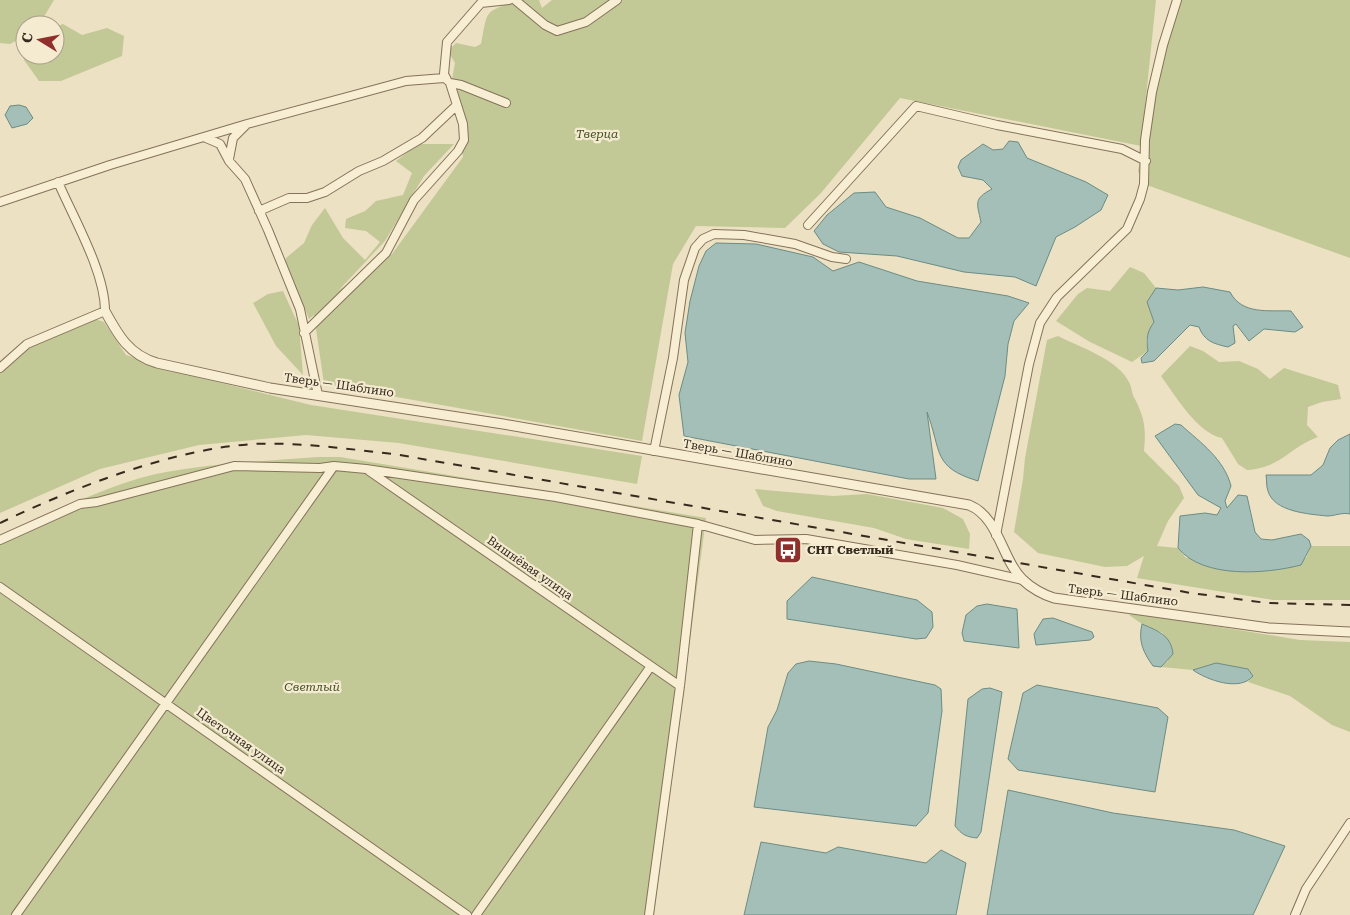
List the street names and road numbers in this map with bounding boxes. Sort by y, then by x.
street label: Тверь — Шаблино [283,370,395,400]
street label: Тверь — Шаблино [682,436,794,470]
street label: Вишнёвая улица [485,533,576,603]
street label: Тверь — Шаблино [1067,581,1179,609]
street label: Цветочная улица [194,705,289,777]

